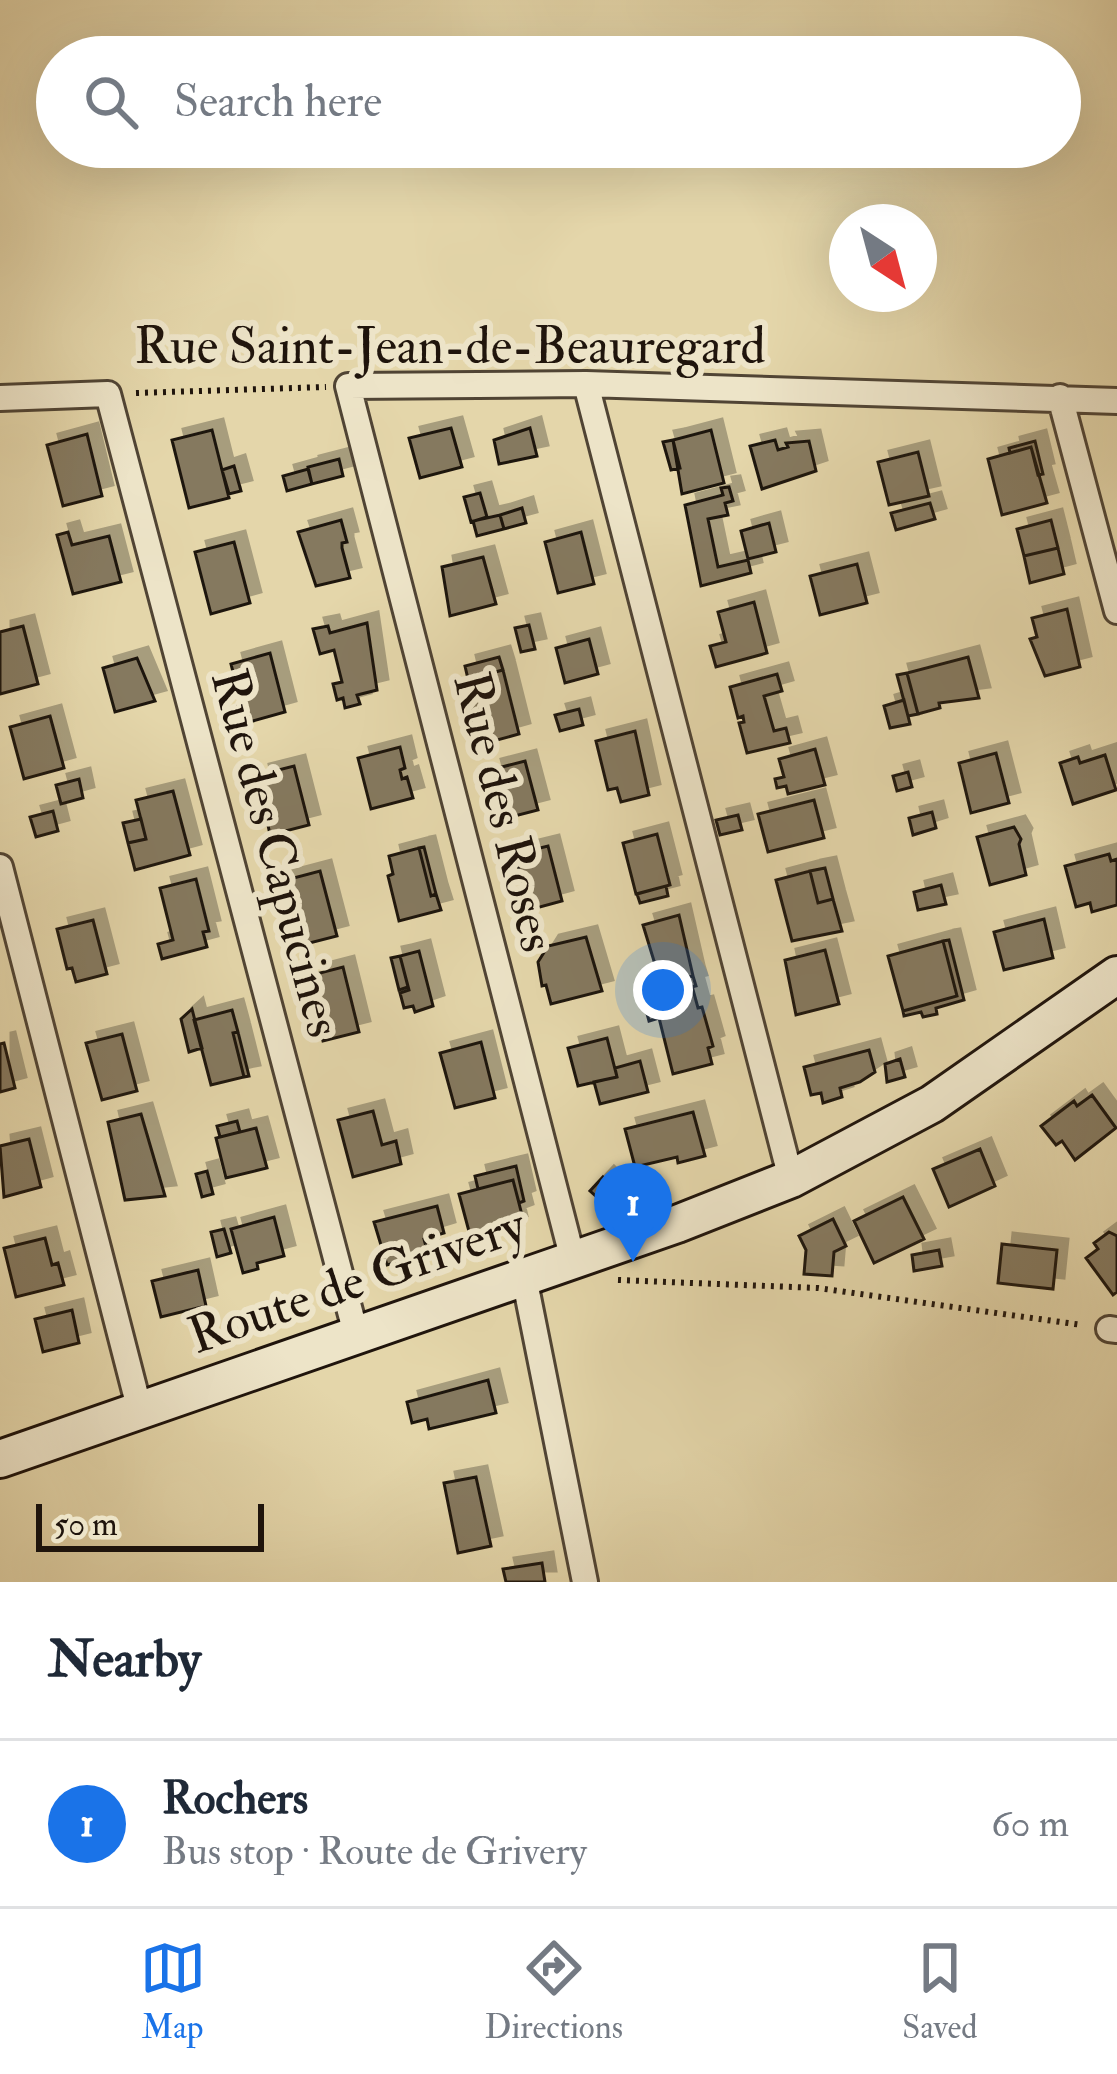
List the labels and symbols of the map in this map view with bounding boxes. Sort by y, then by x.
north arrow [829,204,937,312]
street label: Rue Saint-Jean-de-Beauregard [134,315,766,379]
street label: Rue des Capucines [196,662,356,1044]
street label: Rue des Roses [438,666,570,958]
your location [633,960,693,1020]
pin: 1 [594,1163,672,1262]
street label: Route de Grivery [180,1193,535,1369]
scale bar [36,1498,264,1551]

